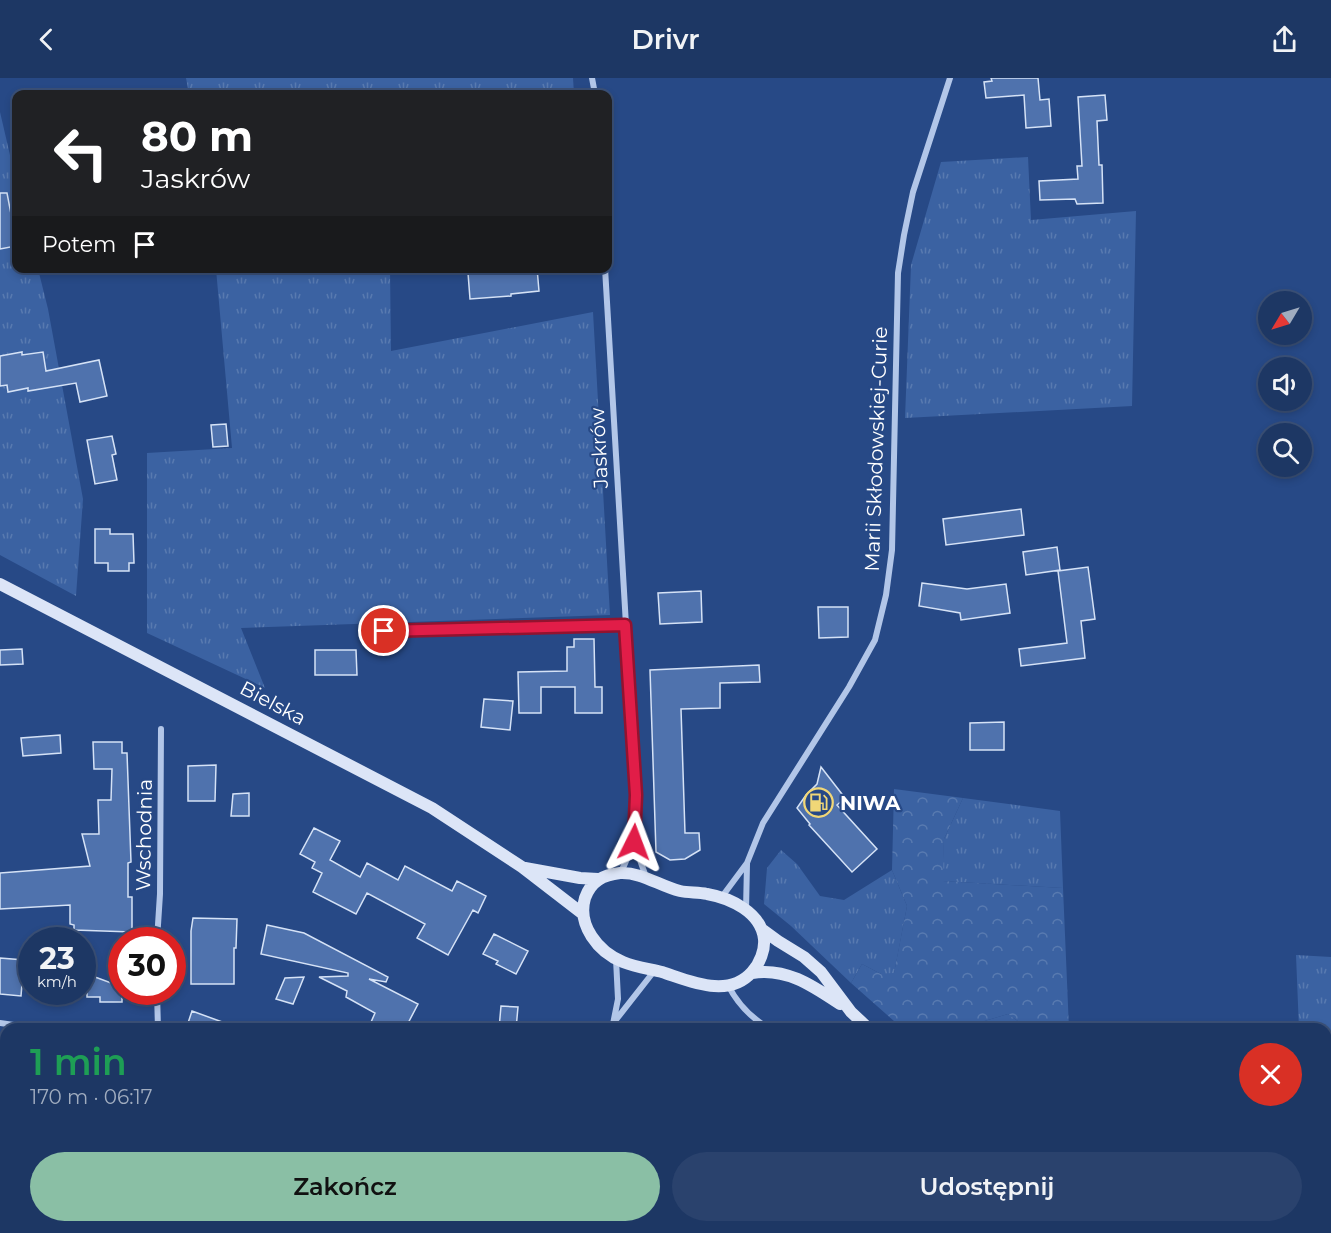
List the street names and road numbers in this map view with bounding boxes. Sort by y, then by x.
street label: Marii Skłodowskiej-Curie [860,326,892,572]
street label: Jaskrów [585,407,613,490]
street label: Bielska [236,676,310,730]
street label: Wschodnia [131,779,157,891]

